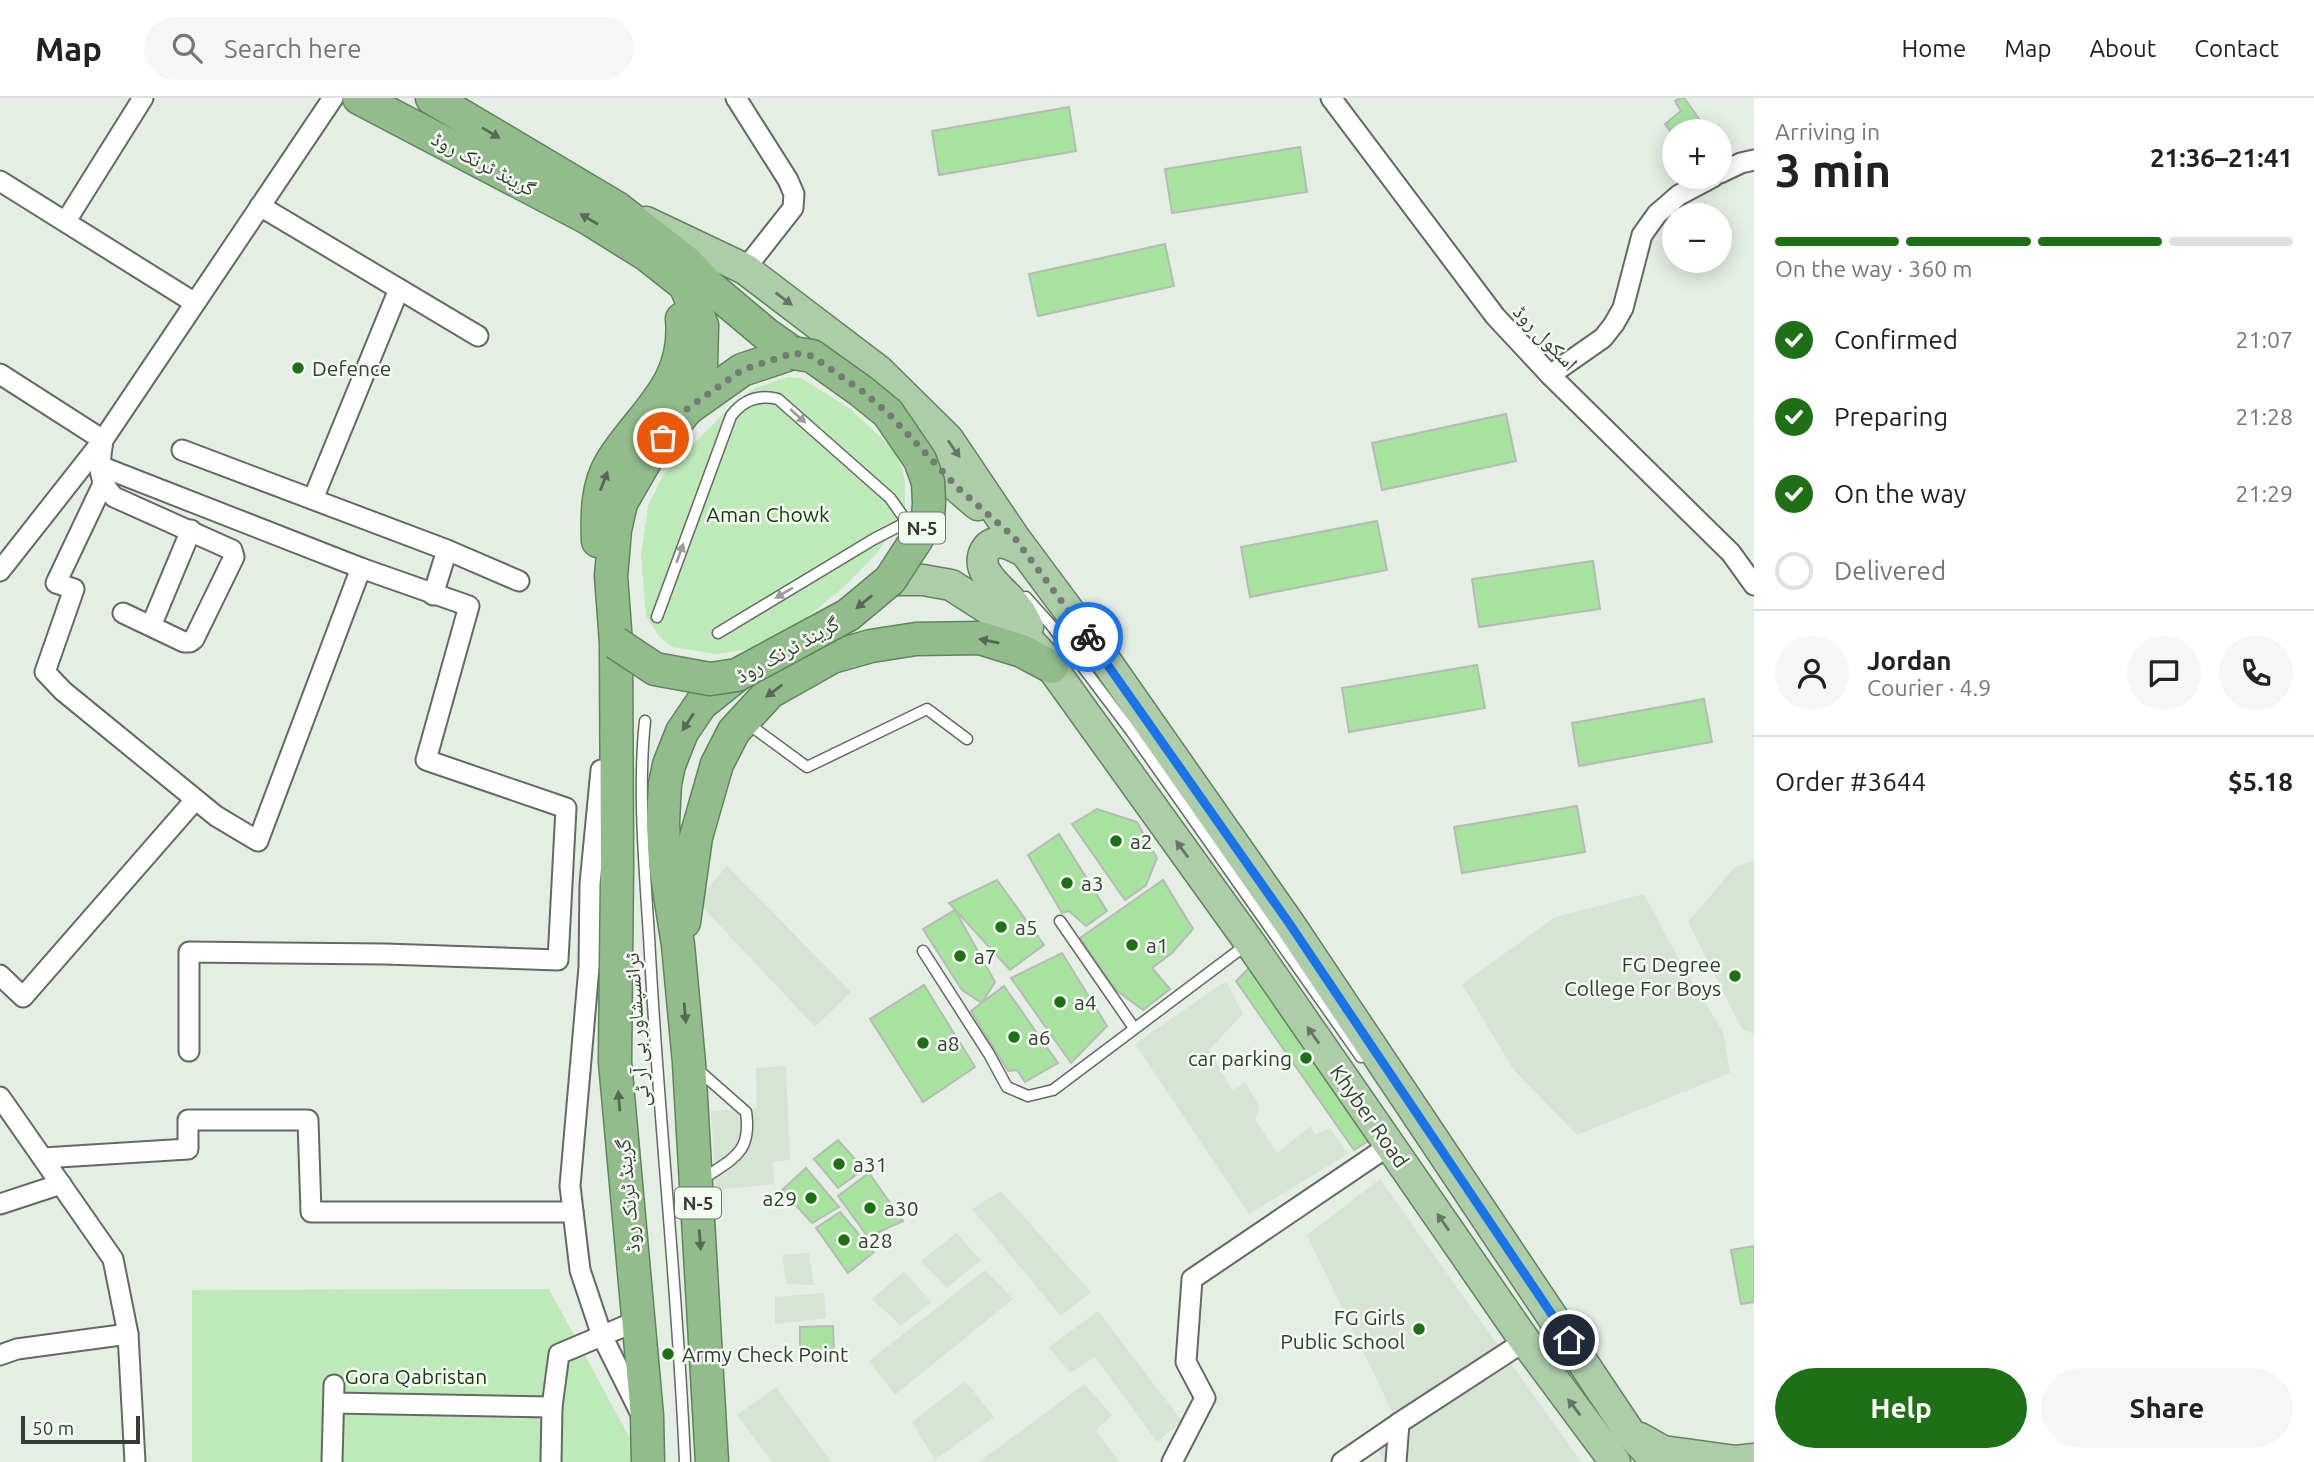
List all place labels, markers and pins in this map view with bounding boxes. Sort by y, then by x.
place label: Defence [312,356,391,380]
marker: Defence [290,360,306,376]
pin [633,408,693,468]
place label: a2 [1130,829,1153,853]
marker: a2 [1108,833,1124,849]
place label: a3 [1081,871,1104,895]
marker: a3 [1059,875,1075,891]
place label: a5 [1015,915,1038,939]
marker: a5 [993,919,1009,935]
place label: a1 [1146,933,1169,957]
marker: a1 [1124,937,1140,953]
place label: a7 [974,944,997,968]
marker: a7 [952,948,968,964]
place label: FG Degree College For Boys [1564,952,1721,1000]
marker: FG Degree College For Boys [1727,968,1743,984]
place label: a4 [1074,990,1097,1014]
marker: a4 [1052,994,1068,1010]
place label: a6 [1028,1025,1051,1049]
marker: a6 [1006,1029,1022,1045]
place label: a8 [937,1031,960,1055]
marker: a8 [915,1035,931,1051]
place label: car parking [1188,1046,1292,1070]
marker: car parking [1298,1050,1314,1066]
place label: a31 [853,1152,887,1176]
marker: a31 [831,1156,847,1172]
place label: a29 [763,1186,797,1210]
marker: a29 [803,1190,819,1206]
place label: a30 [884,1196,918,1220]
marker: a30 [862,1200,878,1216]
place label: a28 [858,1228,892,1252]
marker: a28 [836,1232,852,1248]
place label: FG Girls Public School [1280,1305,1405,1353]
pin [1539,1310,1599,1370]
marker: FG Girls Public School [1411,1321,1427,1337]
place label: Army Check Point [682,1342,848,1366]
marker: Army Check Point [660,1346,676,1362]

